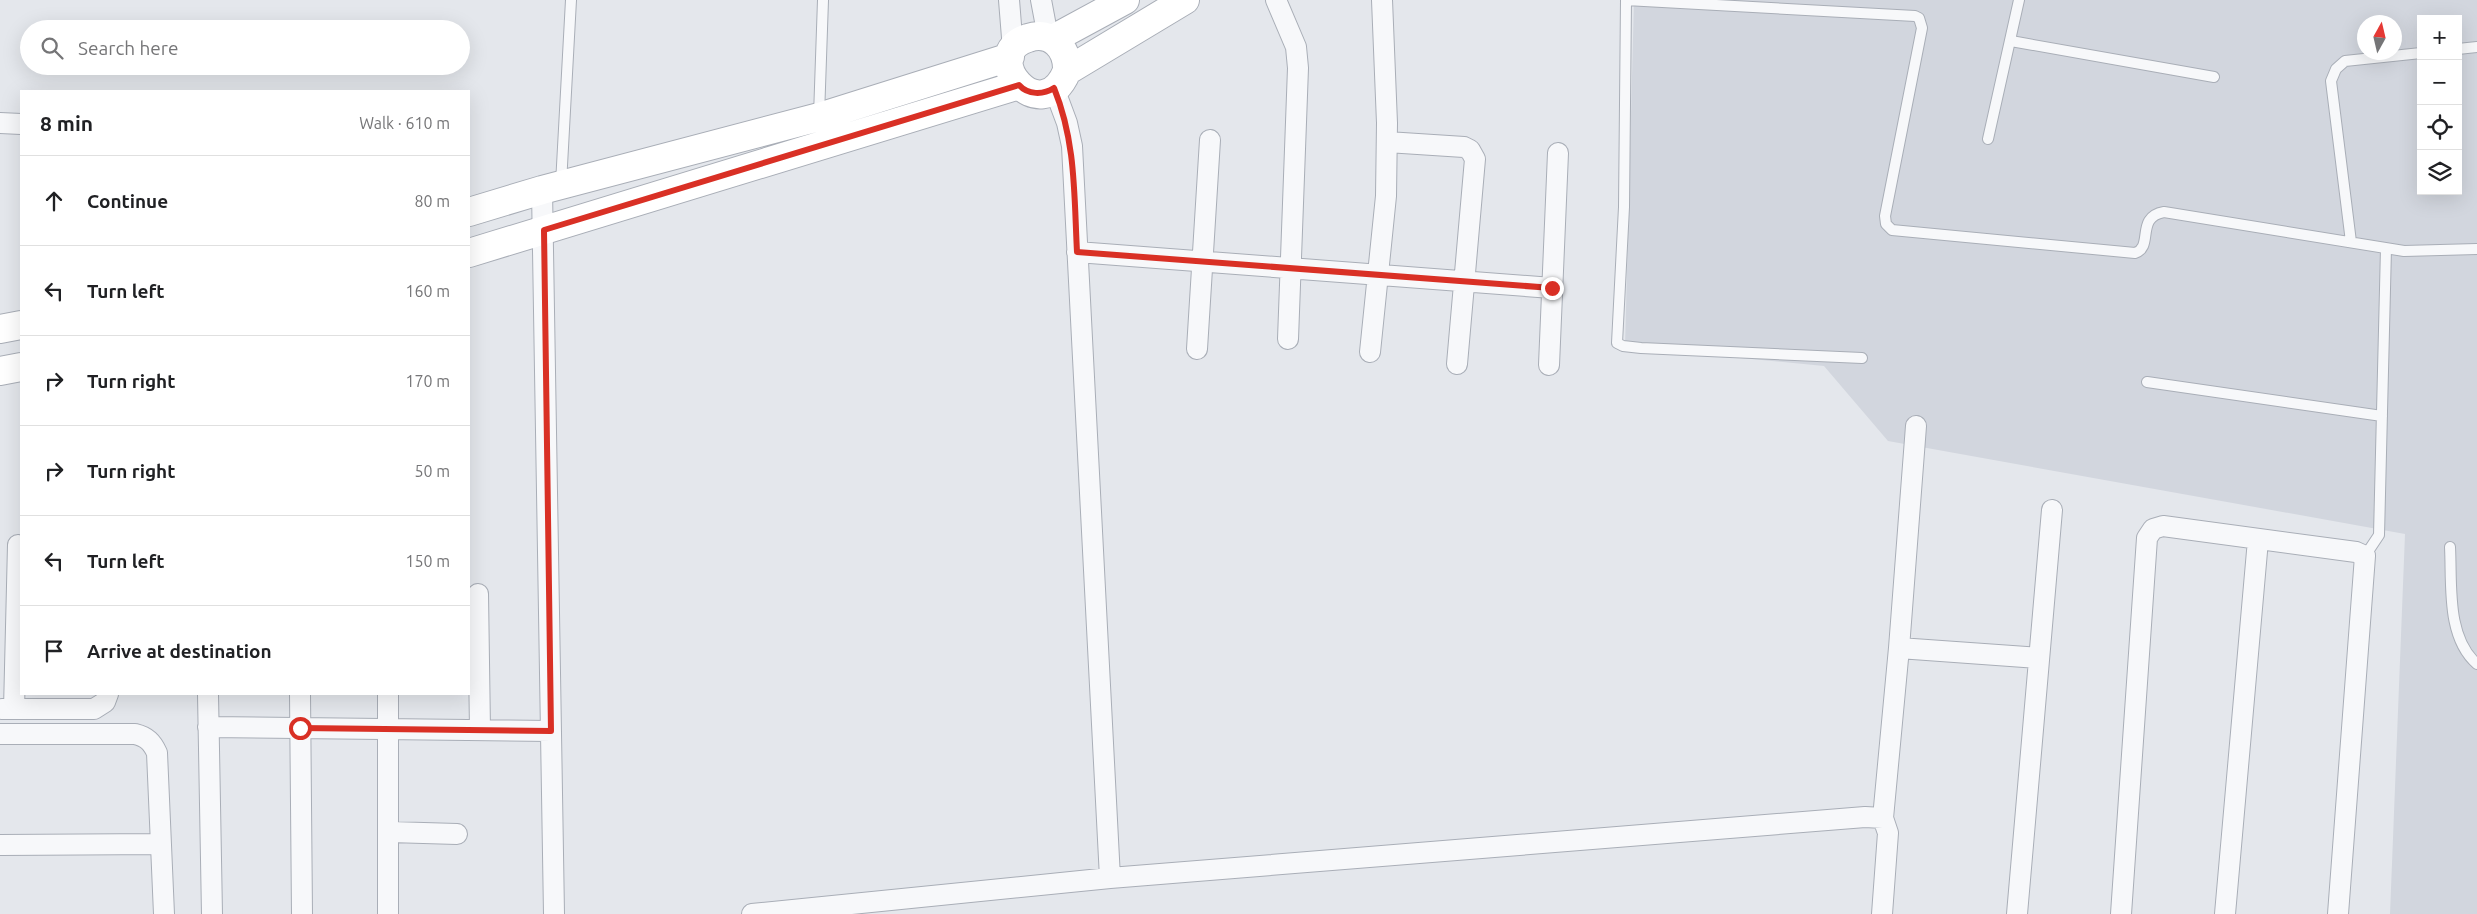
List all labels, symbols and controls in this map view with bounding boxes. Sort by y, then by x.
north arrow [2357,15,2402,60]
map controls [2417,15,2462,195]
button: + [2417,15,2462,60]
search box [20,20,470,75]
icon: search [38,34,66,62]
text: Search here [78,37,178,59]
button: − [2417,60,2462,105]
button: locate [2417,105,2462,150]
text: 8 min [40,111,93,135]
text: Walk · 610 m [359,114,450,132]
button: layers [2417,150,2462,195]
icon: ahead [40,187,68,215]
text: Continue [87,190,168,212]
text: 80 m [414,192,450,210]
icon: left [40,277,68,305]
route end [1541,277,1564,300]
text: Turn left [87,280,165,302]
text: 160 m [405,282,450,300]
icon: right [40,367,68,395]
text: Turn right [87,370,175,392]
text: 170 m [405,372,450,390]
icon: right [40,457,68,485]
text: Turn right [87,460,175,482]
text: 50 m [414,462,450,480]
icon: left [40,547,68,575]
text: Turn left [87,550,165,572]
text: 150 m [405,552,450,570]
icon: arrive [40,637,68,665]
text: Arrive at destination [87,640,272,662]
route start [289,717,312,740]

